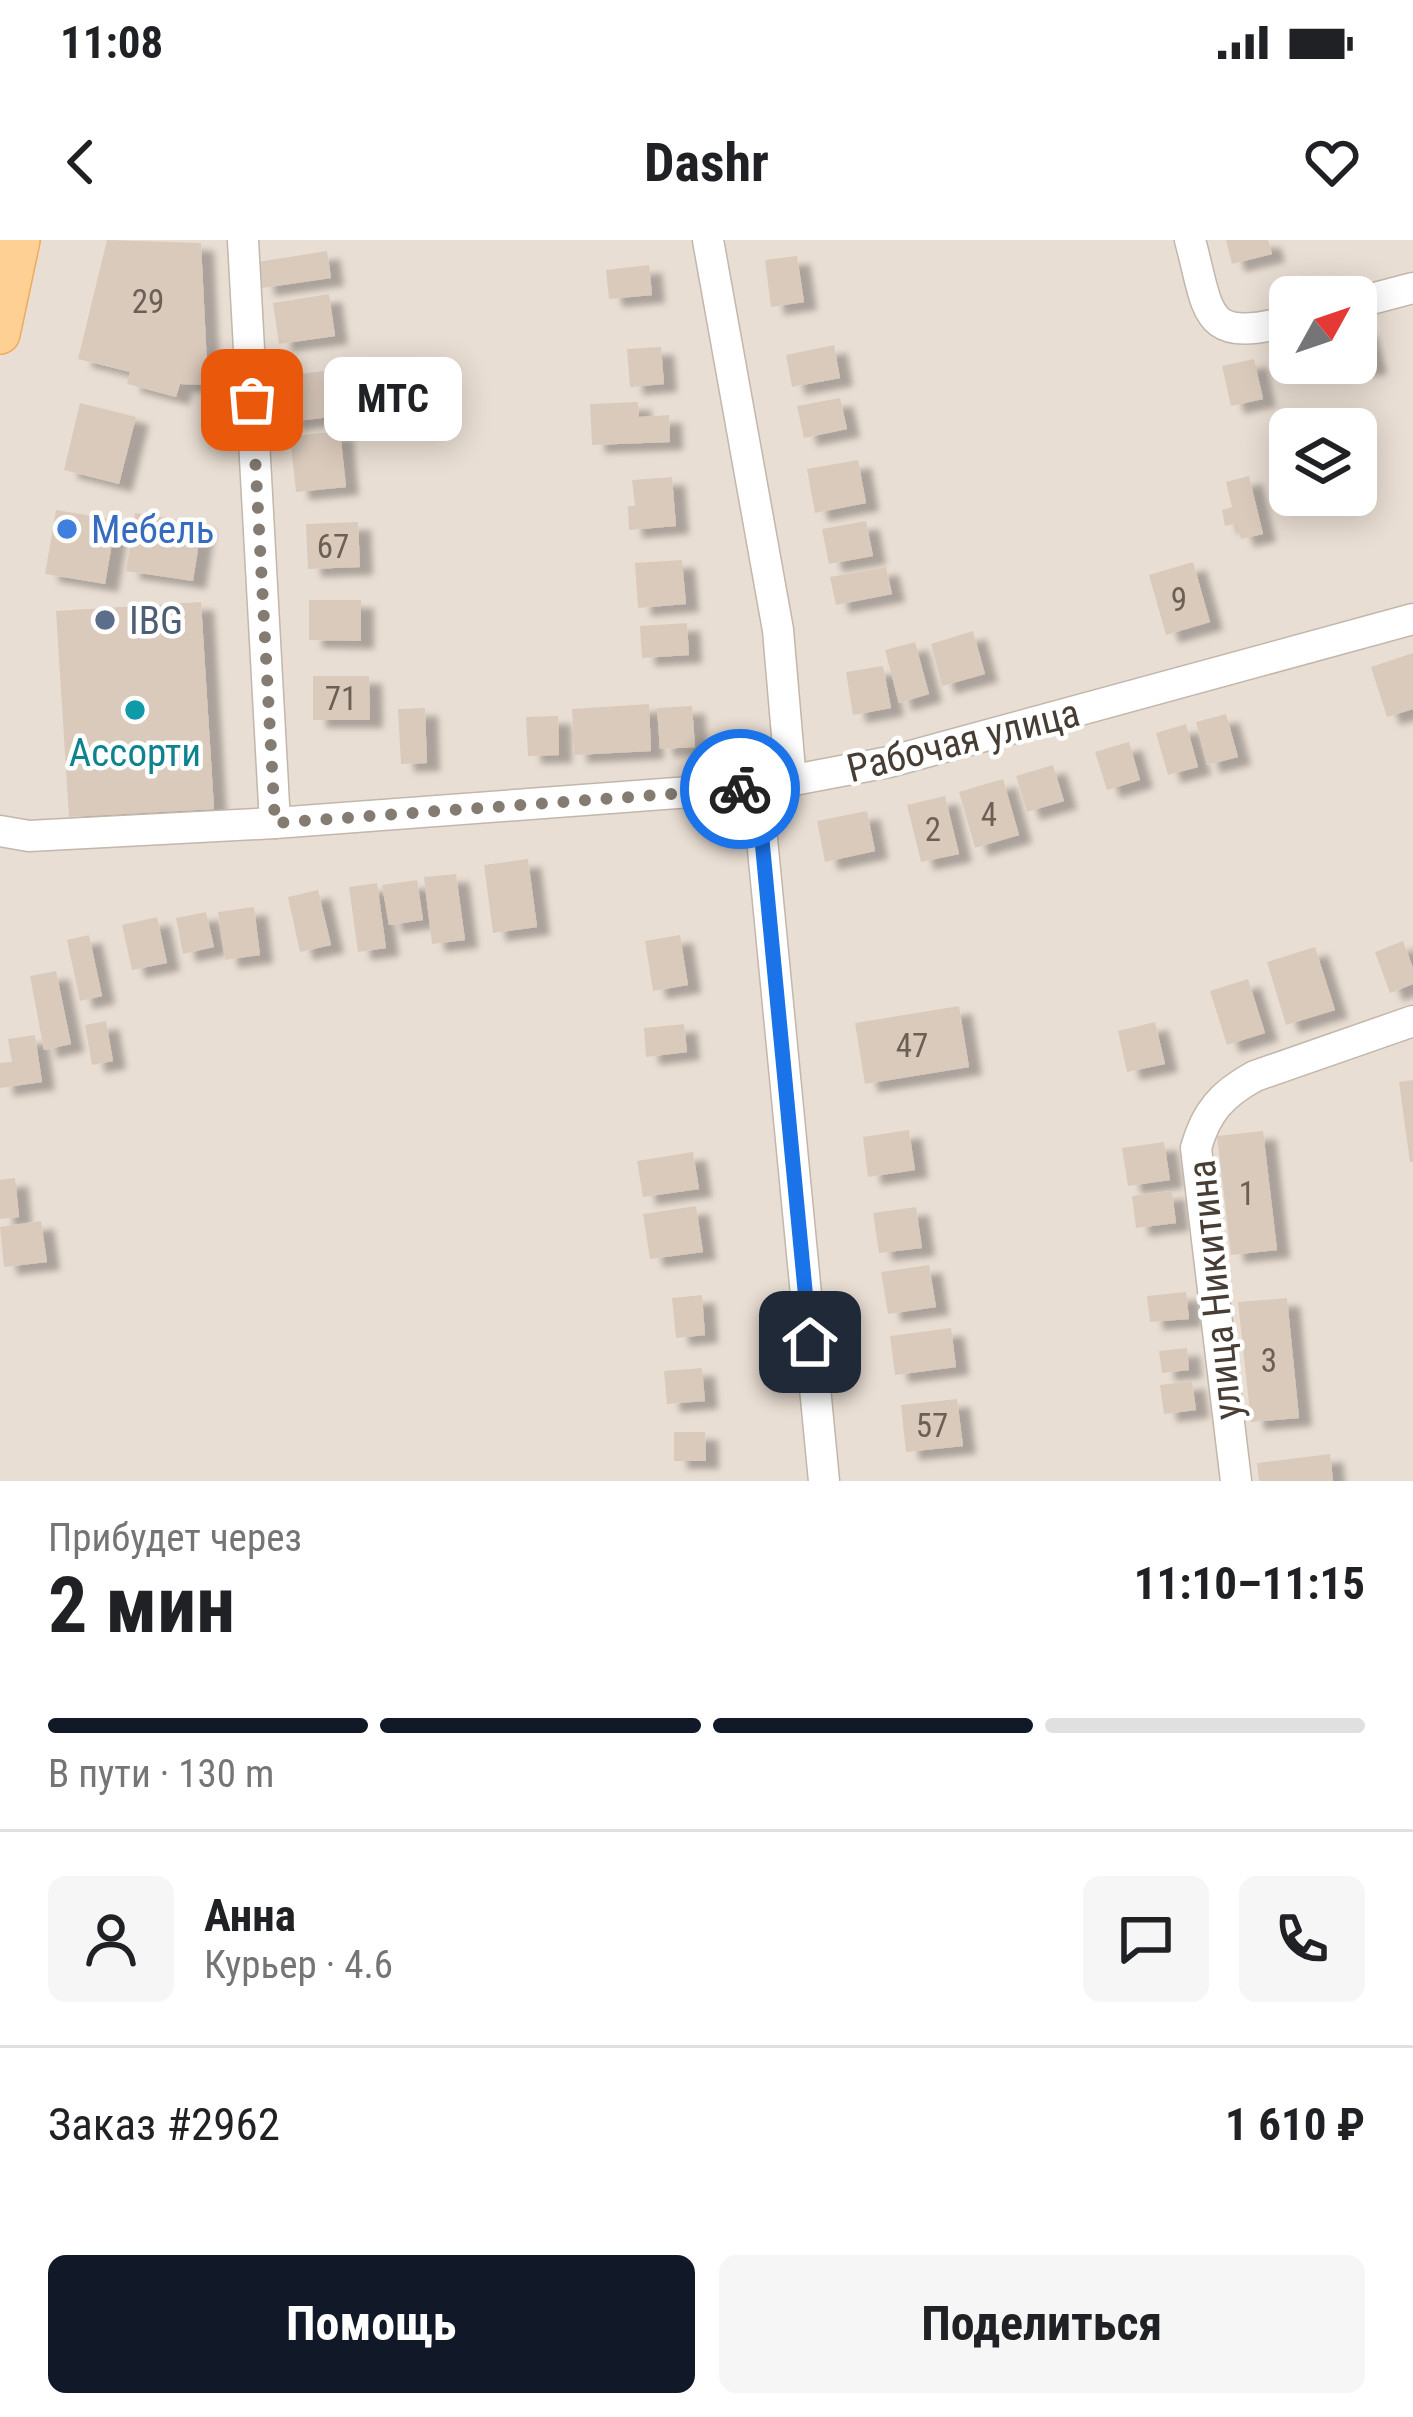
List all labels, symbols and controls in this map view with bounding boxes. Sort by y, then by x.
text: 11:08 [60,16,163,69]
icon: back [48,129,114,195]
icon: heart [1299,129,1365,195]
text: Dashr [644,131,769,194]
north arrow [1269,276,1377,384]
map controls [1269,276,1377,516]
house number: 29 [132,282,164,321]
pin [201,349,303,451]
callout: МТС [324,358,462,442]
icon: bag [219,367,285,433]
text: МТС [357,376,429,422]
button: layers [1269,408,1377,516]
place label: Мебель [91,507,215,553]
marker: Мебель [54,516,80,542]
house number: 67 [317,527,349,566]
house number: 9 [1171,580,1187,619]
place label: IBG [129,598,183,644]
marker: IBG [92,607,118,633]
house number: 71 [325,679,357,718]
street label: Рабочая улица [842,690,1084,792]
marker: Ассорти [122,697,148,723]
courier [680,729,800,849]
place label: Ассорти [69,730,201,776]
icon: bike [707,756,773,822]
house number: 4 [981,795,997,834]
house number: 2 [925,810,941,849]
house number: 47 [896,1026,928,1065]
street label: улица Никитина [1178,1158,1252,1422]
house number: 1 [1239,1174,1255,1213]
pin [759,1291,861,1393]
icon: home [777,1309,843,1375]
house number: 3 [1261,1341,1277,1380]
house number: 57 [916,1406,948,1445]
text: Прибудет через [48,1515,302,1561]
text: 11:10–11:15 [1134,1557,1365,1610]
text: 2 мин [48,1560,235,1651]
text: В пути · 130 m [48,1751,274,1797]
button: person [48,1876,174,2002]
button: chat [1083,1876,1209,2002]
button: phone [1239,1876,1365,2002]
text: Анна [204,1889,296,1942]
text: Курьер · 4.6 [204,1942,393,1988]
text: Заказ #2962 [48,2098,280,2151]
text: 1 610 ₽ [1225,2098,1365,2151]
button: Помощь [48,2255,695,2393]
button: Поделиться [719,2255,1365,2393]

